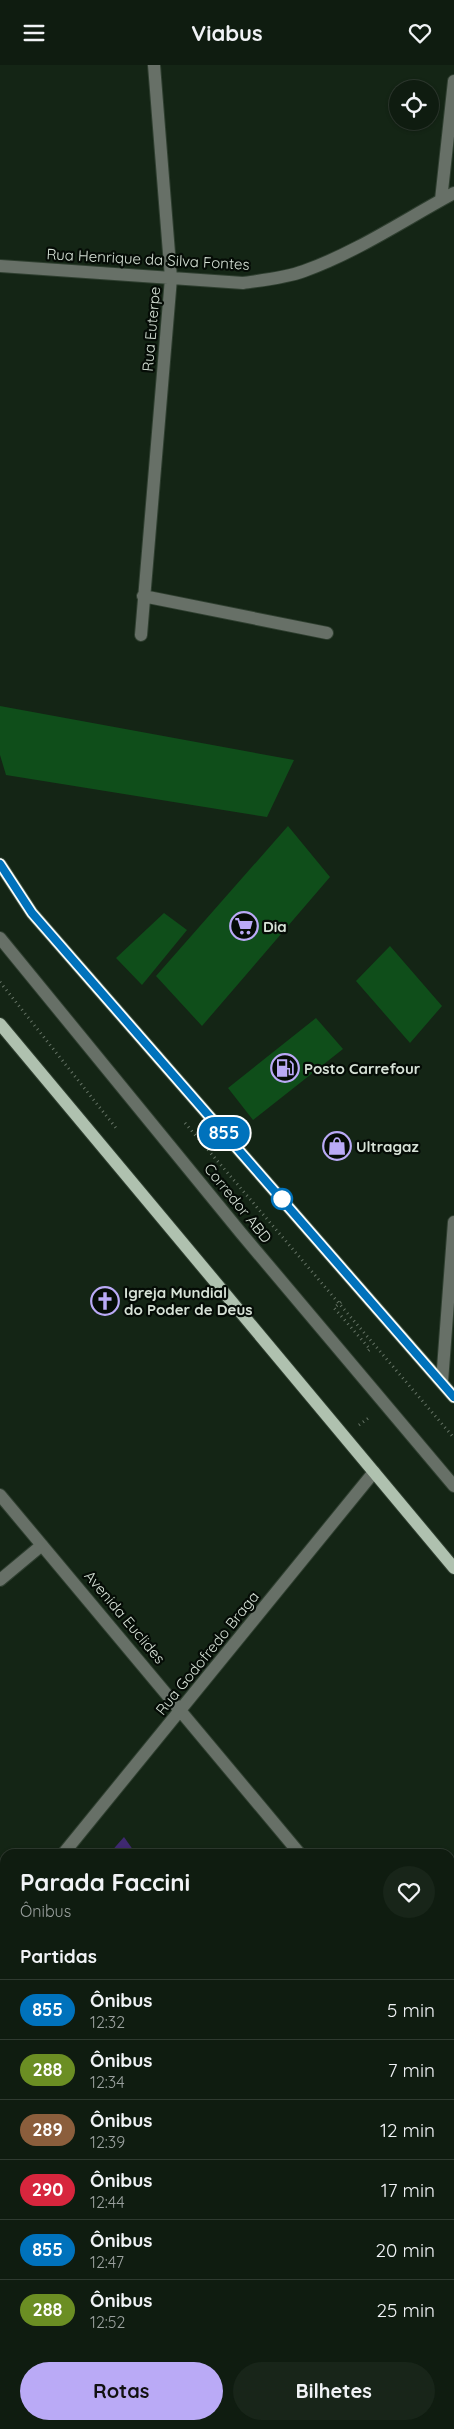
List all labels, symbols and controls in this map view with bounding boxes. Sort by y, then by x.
icon: menu [20,19,48,47]
text: Viabus [191,19,263,47]
icon: heart [406,19,434,47]
map controls [389,80,439,130]
button: locate [389,80,439,130]
street label: Rua Henrique da Silva Fontes [46,244,250,274]
street label: Rua Euterpe [138,286,164,372]
supermarket icon: Dia [229,911,259,941]
place label: Dia [263,917,287,936]
fuel station icon: Posto Carrefour [270,1053,300,1083]
place label: Posto Carrefour [304,1059,421,1078]
line badge: 855 [195,1117,253,1149]
text: 855 [209,1121,239,1144]
shop icon: Ultragaz [322,1131,352,1161]
place label: Ultragaz [356,1137,419,1156]
street label: Corredor ABD [200,1159,276,1247]
unlabelled marker [271,1188,293,1210]
place label: Igreja Mundial do Poder de Deus [124,1283,252,1319]
church icon: Igreja Mundial do Poder de Deus [90,1286,120,1316]
street label: Avenida Euclides [81,1567,169,1667]
street label: Rua Godofredo Braga [151,1587,263,1719]
button: heart [383,1866,435,1918]
text: Parada Faccini [20,1867,190,1897]
text: Ônibus [20,1901,71,1921]
text: Partidas [20,1944,97,1968]
text: Ônibus [90,1988,152,2012]
text: 855 [32,1998,63,2021]
text: 5 min [387,1998,435,2022]
text: 12:32 [90,2012,125,2032]
text: Ônibus [90,2048,152,2072]
text: 288 [33,2058,62,2081]
text: 7 min [388,2058,435,2082]
text: 12:34 [90,2072,125,2092]
text: Ônibus [90,2108,152,2132]
text: 289 [32,2118,63,2141]
text: 12 min [380,2118,435,2142]
text: 12:39 [90,2132,125,2152]
text: Ônibus [90,2168,152,2192]
text: 290 [32,2178,63,2201]
text: 17 min [381,2178,435,2202]
text: 12:44 [90,2192,125,2212]
text: Ônibus [90,2228,152,2252]
text: 855 [32,2238,63,2261]
text: 20 min [376,2238,435,2262]
text: 12:47 [90,2252,124,2272]
text: Ônibus [90,2288,152,2312]
text: 288 [33,2298,62,2321]
text: 25 min [377,2298,435,2322]
text: 12:52 [90,2312,125,2332]
button: Rotas [20,2362,223,2420]
button: Bilhetes [233,2362,435,2420]

